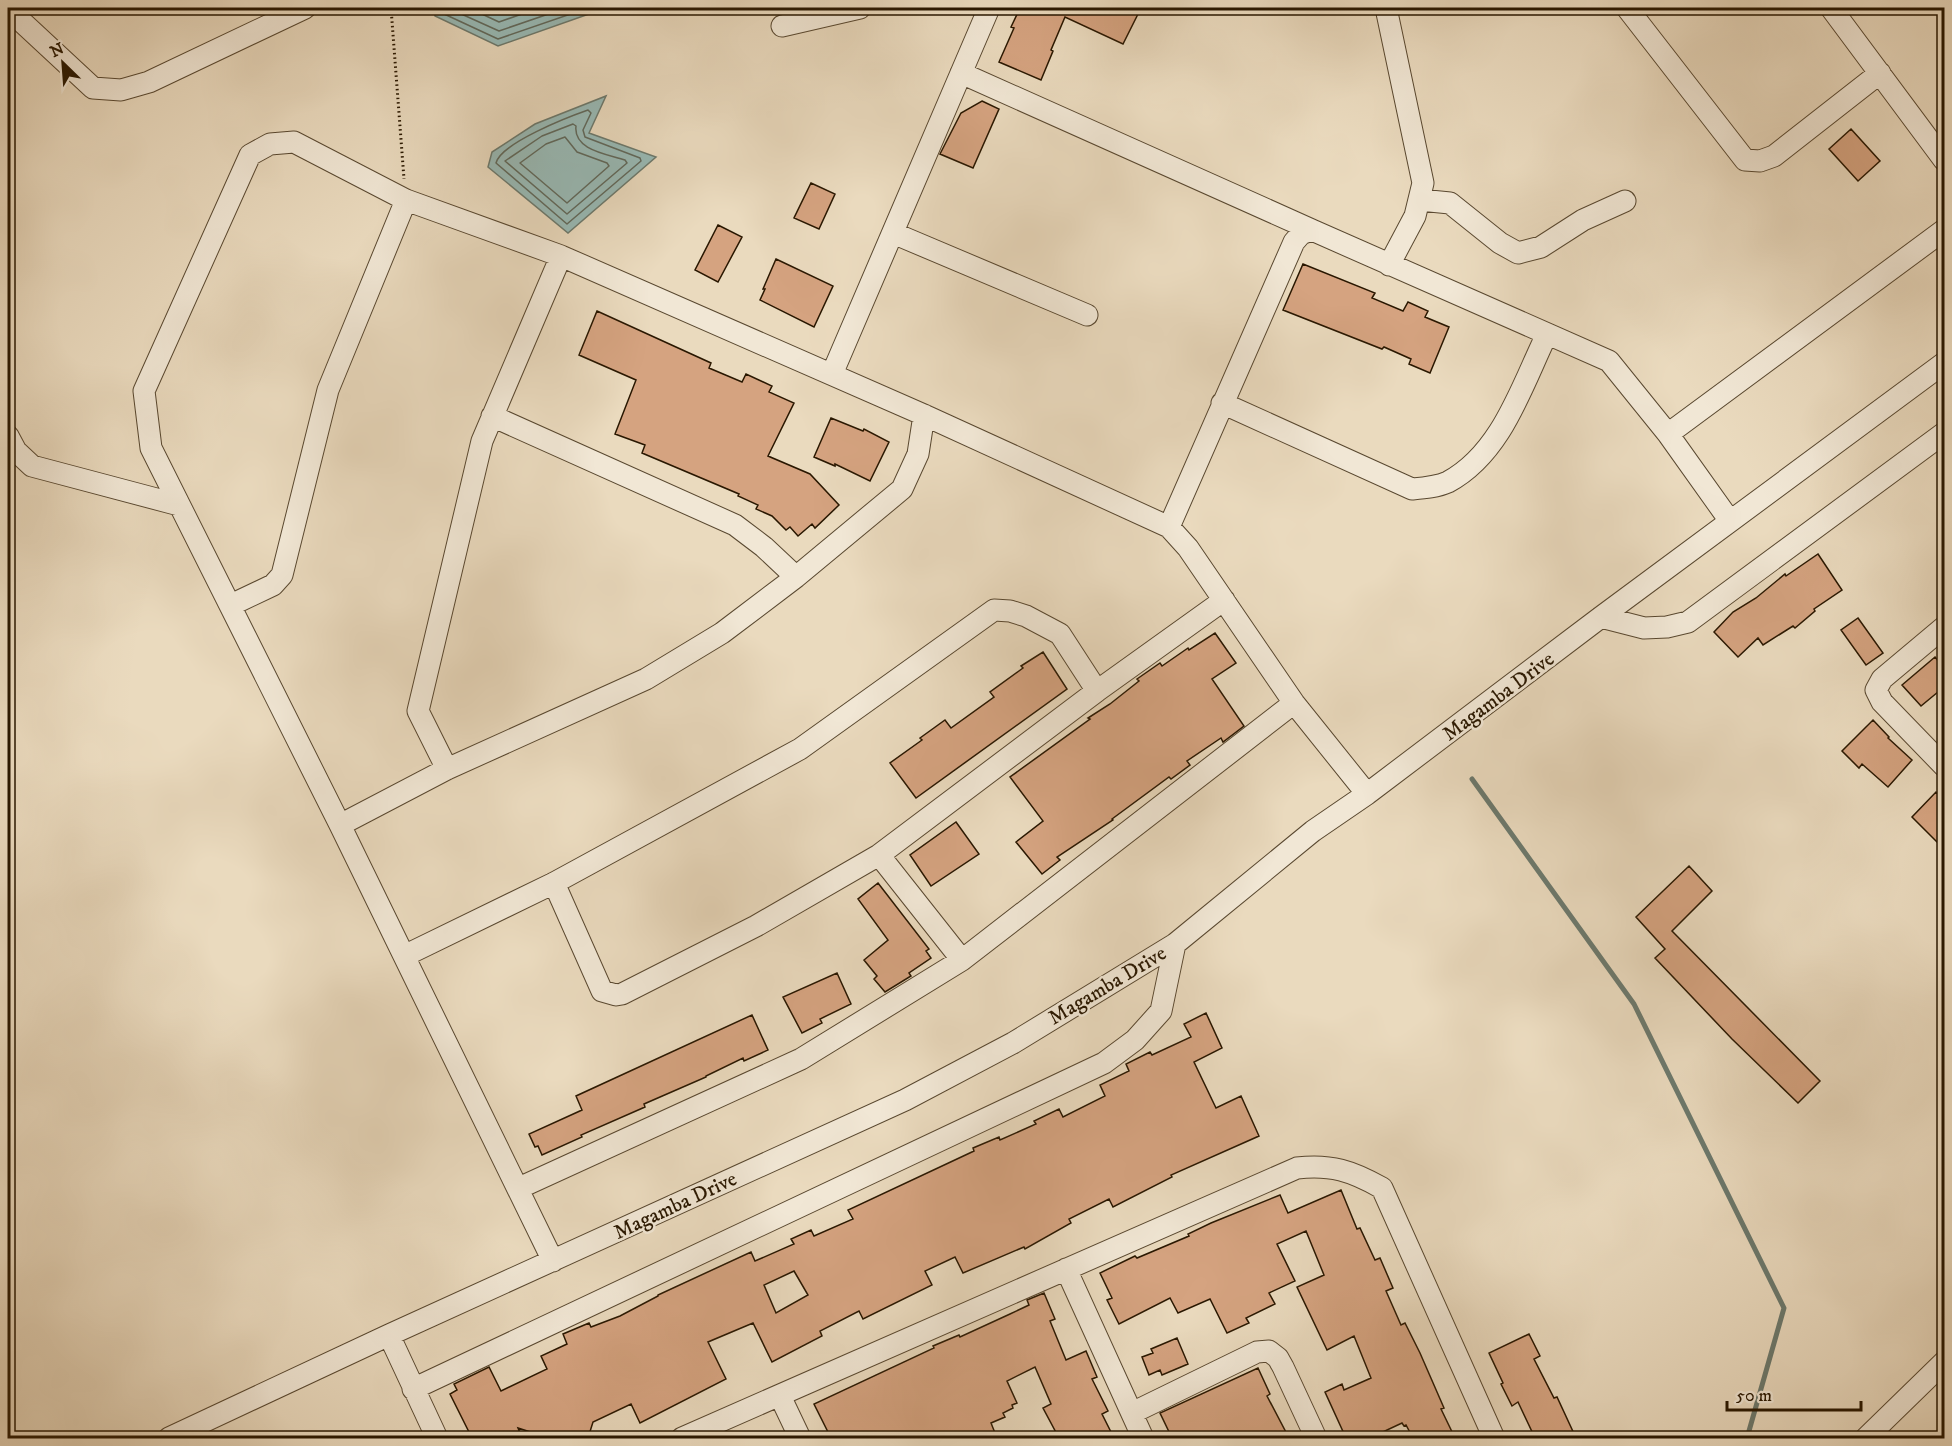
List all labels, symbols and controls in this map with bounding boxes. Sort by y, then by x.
north arrow [33,33,93,93]
text: N [47,38,67,62]
street label: Magamba Drive [1438,646,1560,747]
street label: Magamba Drive [1044,940,1171,1031]
street label: Magamba Drive [610,1166,741,1246]
scale bar [1727,1374,1860,1412]
text: 50 m [1736,1385,1772,1407]

